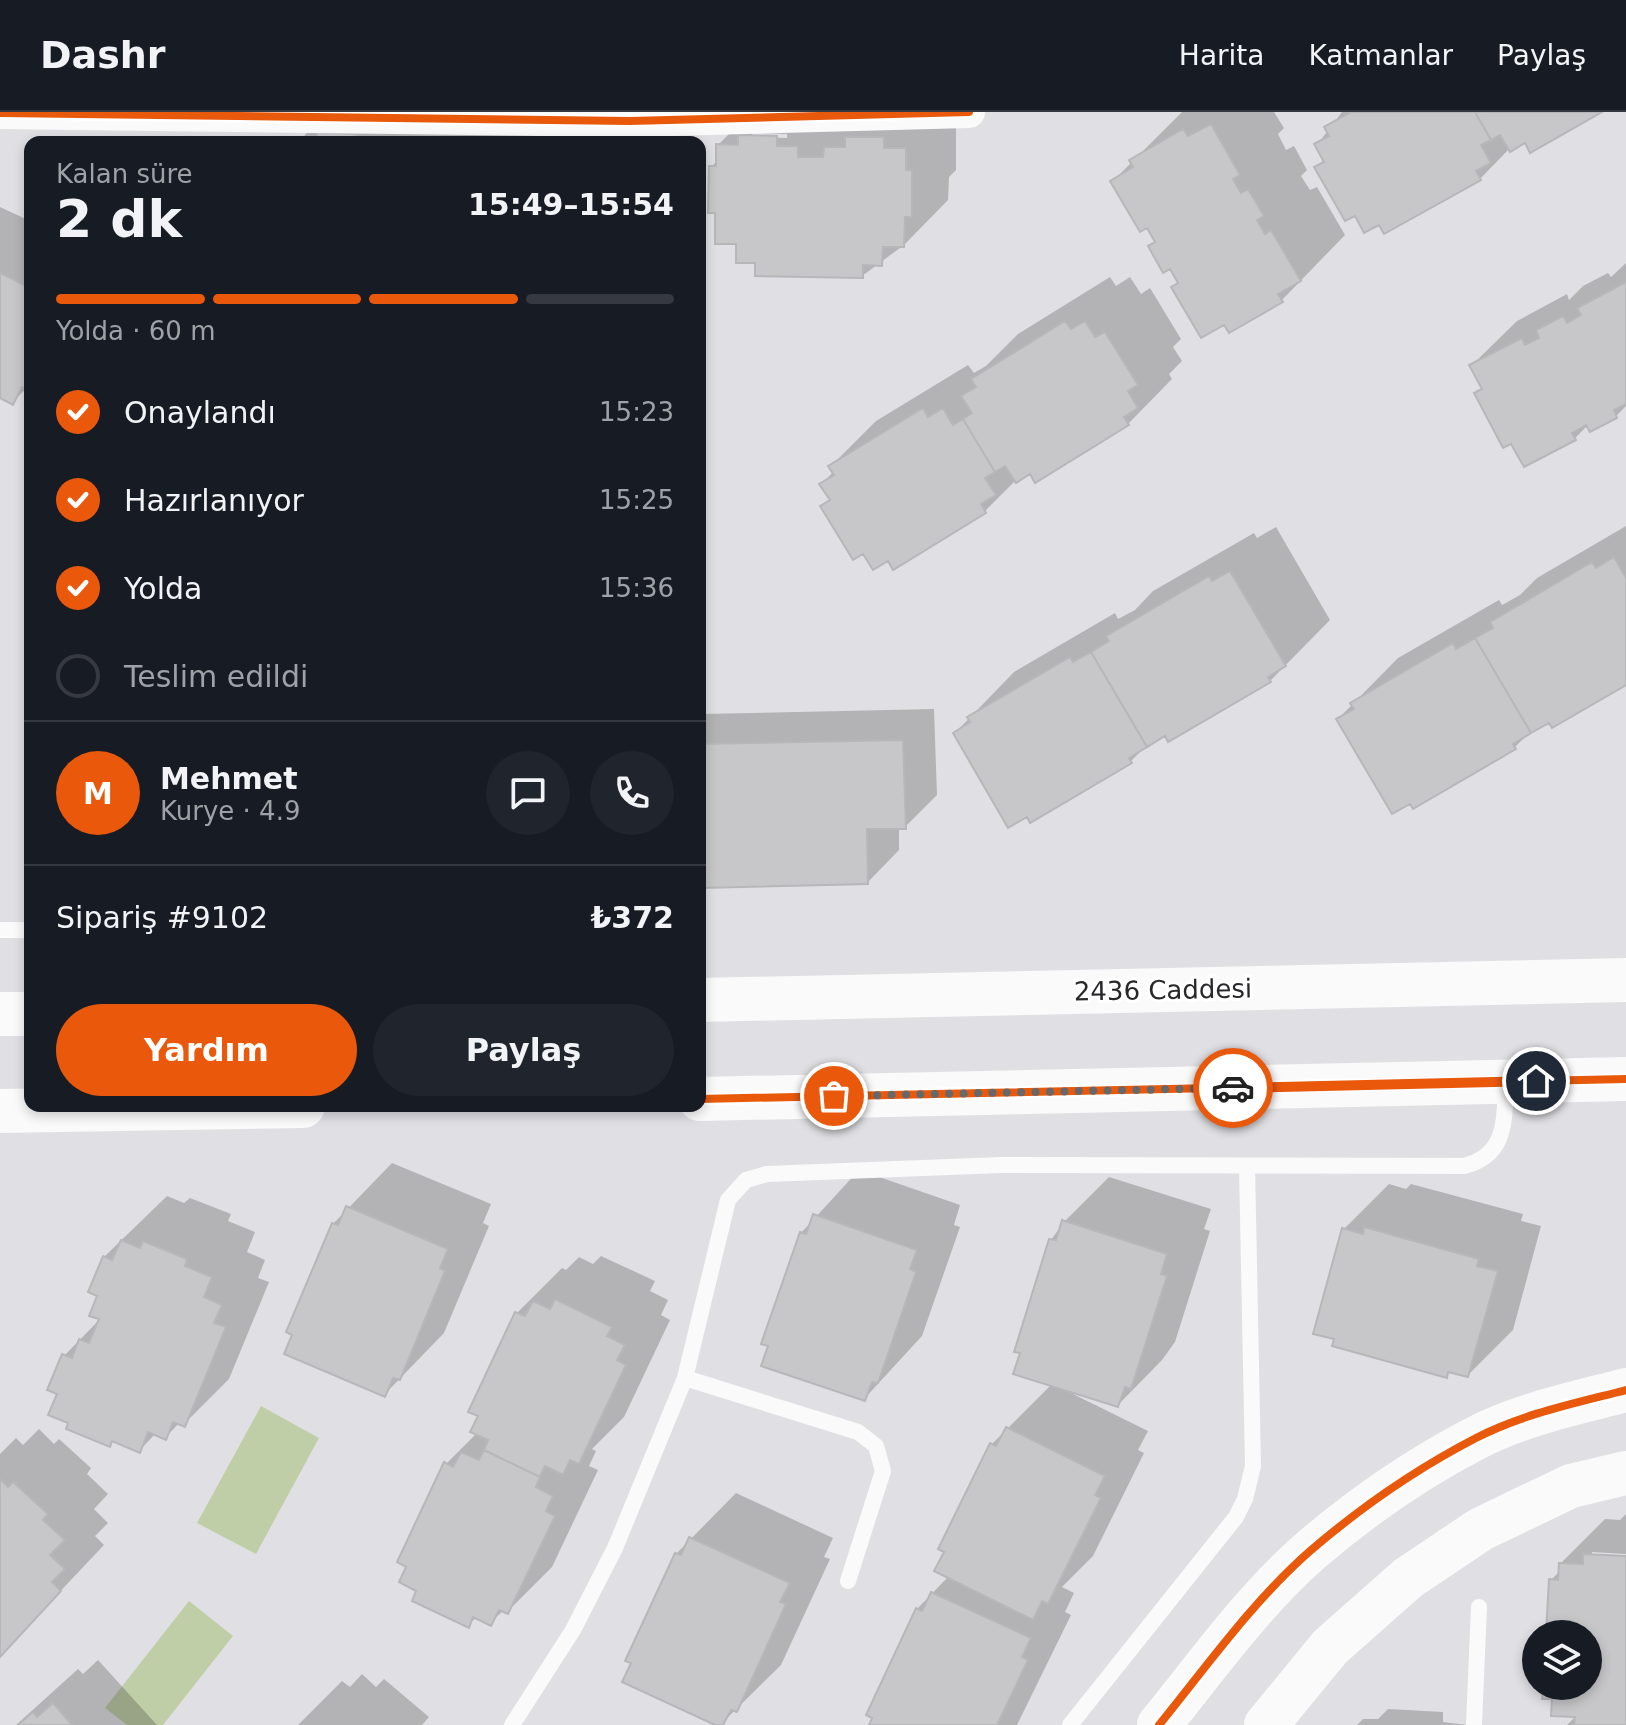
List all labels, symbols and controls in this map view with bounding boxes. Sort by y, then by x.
text: Dashr [40,33,166,77]
text: Harita [1179,39,1264,72]
text: Katmanlar [1308,39,1453,72]
text: Paylaş [1497,39,1586,72]
text: Kalan süre [56,159,193,189]
text: 15:49–15:54 [468,187,674,222]
text: 2 dk [56,189,182,249]
text: Yolda · 60 m [56,316,215,346]
icon: check [56,390,100,434]
text: Onaylandı [124,395,276,430]
text: 15:23 [599,397,674,427]
icon: check [56,478,100,522]
text: Hazırlanıyor [124,483,304,518]
text: 15:25 [599,485,674,515]
icon: check [56,566,100,610]
text: Yolda [124,571,202,606]
text: 15:36 [599,573,674,603]
text: Teslim edildi [124,659,308,694]
button: chat [486,751,570,835]
button: phone [590,751,674,835]
text: Mehmet [160,761,298,796]
text: M [83,776,113,811]
text: Kurye · 4.9 [160,796,300,826]
text: Sipariş #9102 [56,900,268,935]
text: ₺372 [591,900,674,935]
street label: 2436 Caddesi [1074,973,1252,1007]
button: Yardım [56,1004,357,1096]
button: Paylaş [373,1004,674,1096]
pin [1502,1047,1570,1115]
courier [1193,1048,1273,1128]
icon: home [1514,1059,1558,1103]
pin [800,1062,868,1130]
icon: car [1211,1066,1255,1110]
icon: bag [812,1074,856,1118]
map controls [1522,1620,1602,1700]
button: layers [1522,1620,1602,1700]

